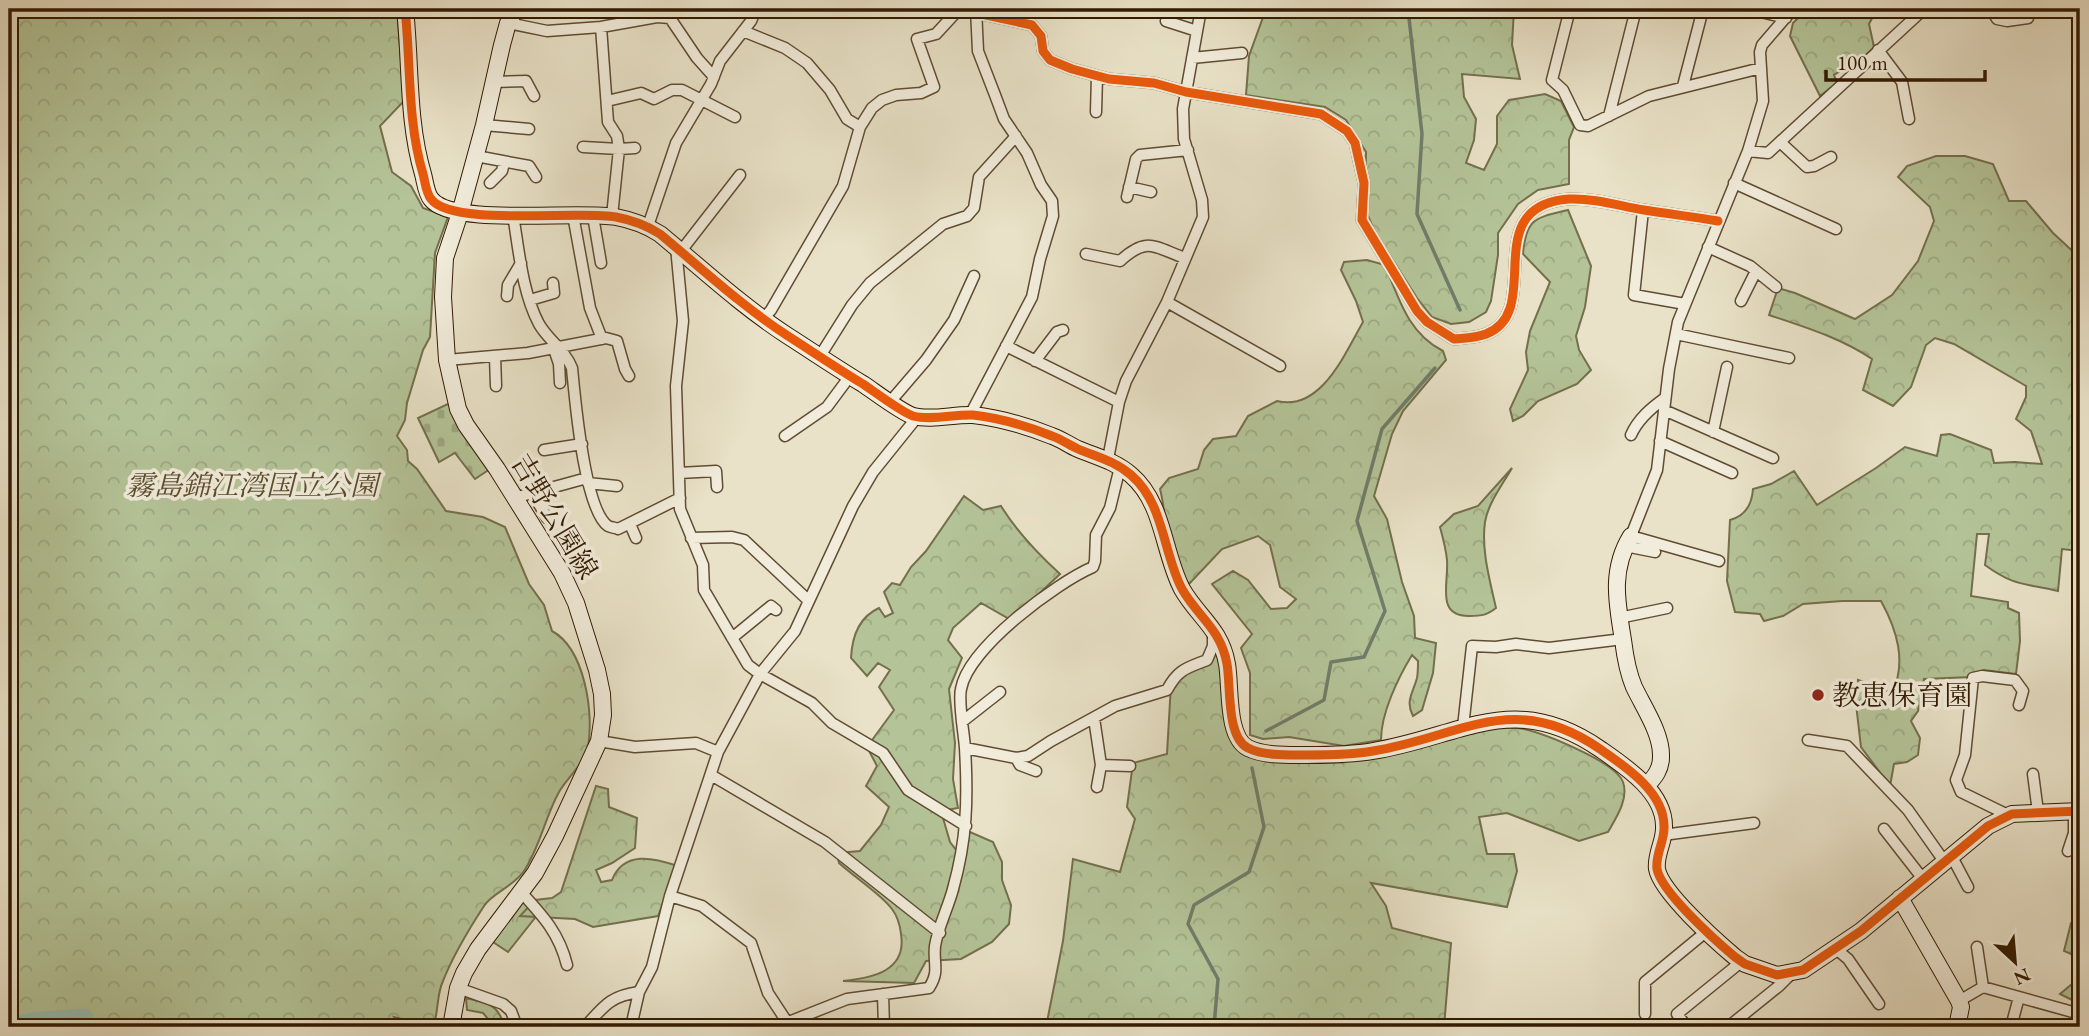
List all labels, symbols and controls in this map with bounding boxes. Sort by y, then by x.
scale bar [1826,38,1986,82]
text: 100 m [1837,49,1888,76]
street label: 吉野公園線 [504,447,606,585]
park label: 霧島錦江湾国立公園 [126,467,382,503]
place label: 教恵保育園 [1832,677,1972,713]
marker: 教恵保育園 [1810,687,1826,703]
north arrow [1980,928,2050,998]
text: N [2009,962,2035,992]

